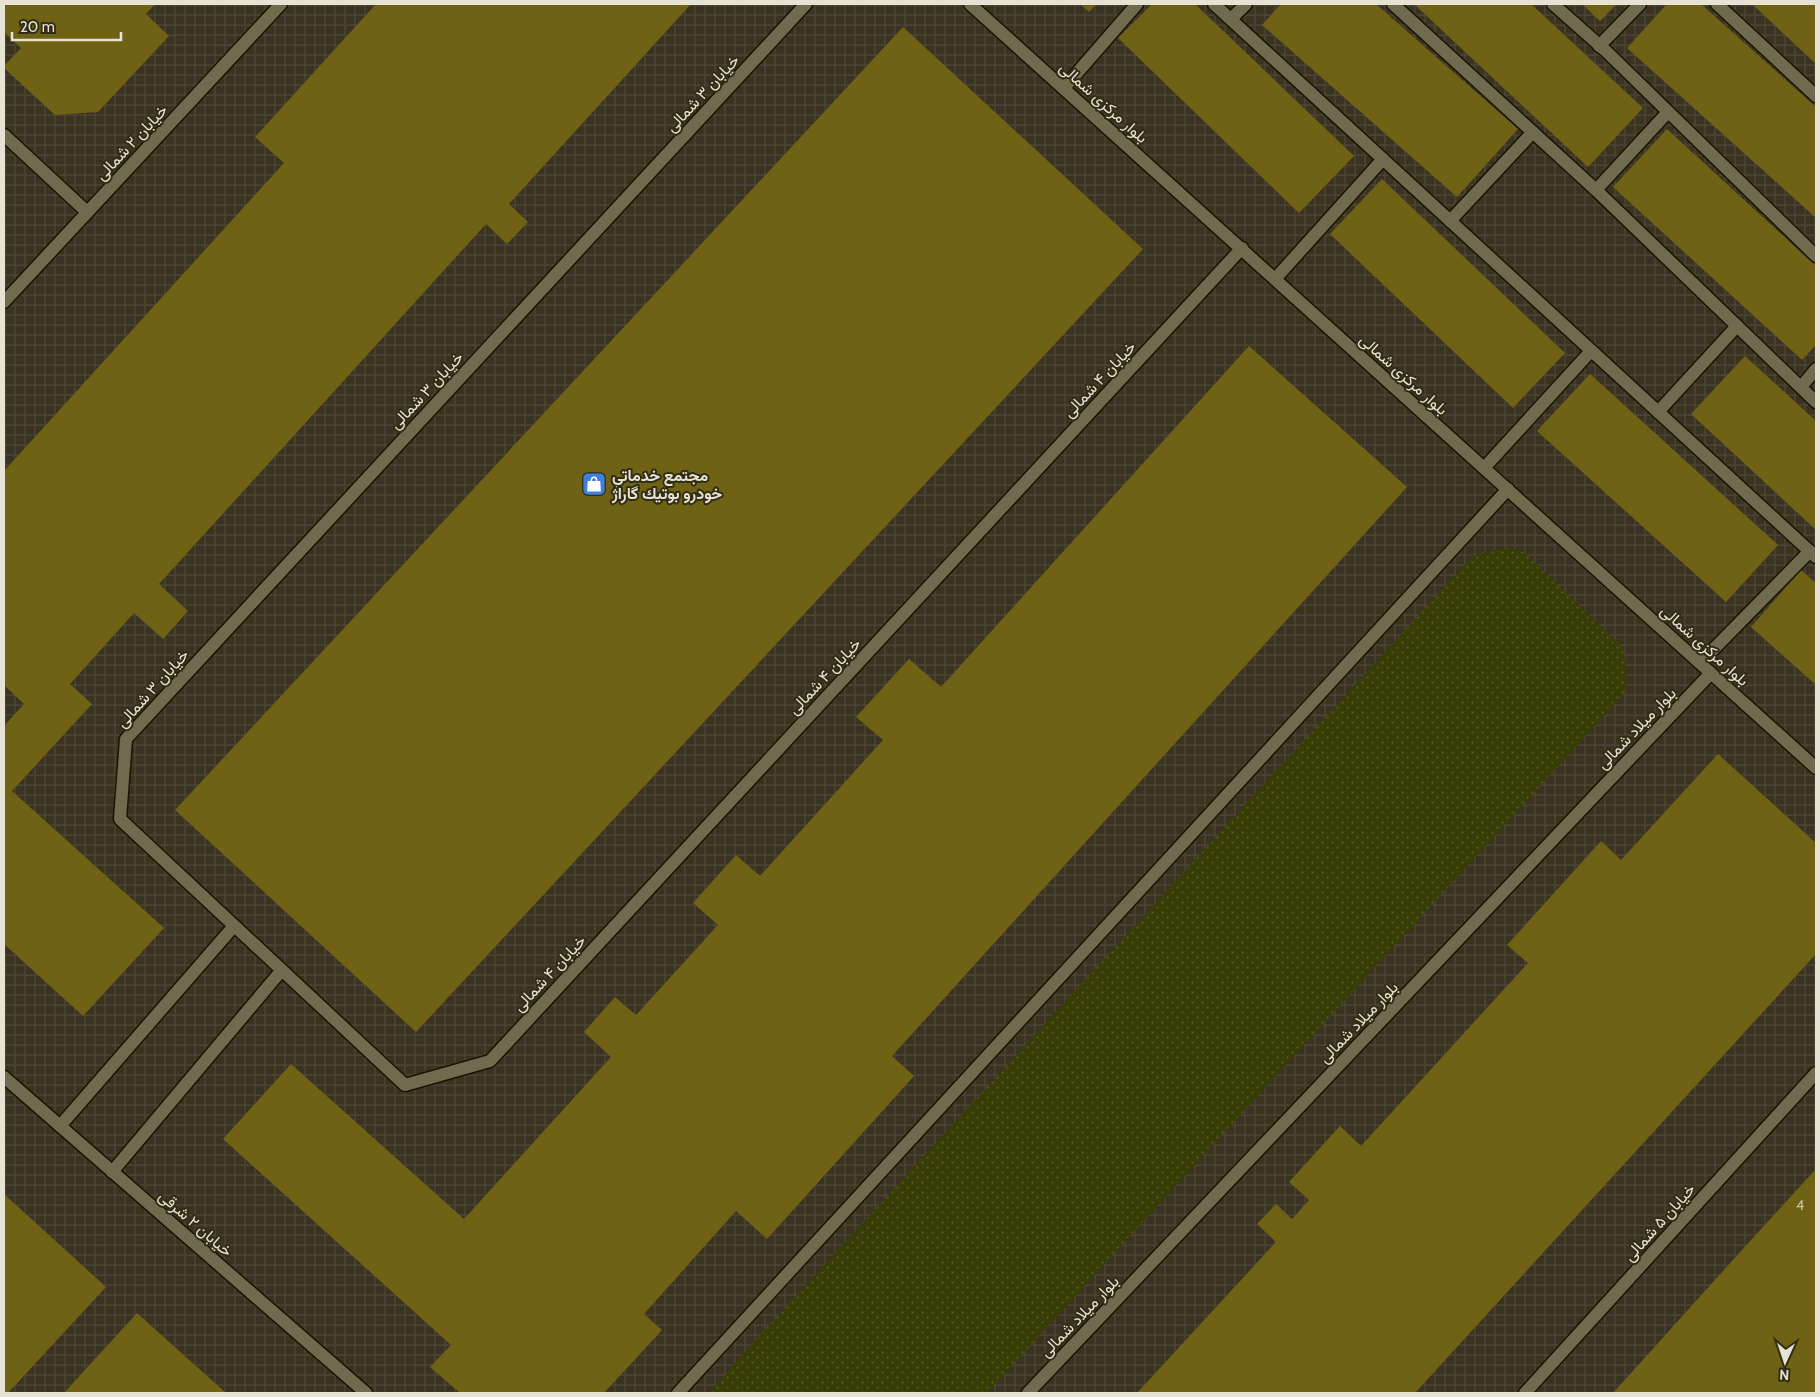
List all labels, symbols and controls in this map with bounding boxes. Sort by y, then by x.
scale bar [12,10,121,42]
text: 20 m [20,18,55,36]
street label: خیابان ۳ شمالی [662,50,744,137]
street label: بلوار مرکزی شمالی [1055,58,1152,148]
street label: خیابان ۲ شمالی [91,100,172,185]
street label: بلوار مرکزی شمالی [1355,330,1452,420]
street label: خیابان ۴ شمالی [1059,337,1141,422]
street label: خیابان ۳ شمالی [386,347,468,434]
place label: مجتمع خدماتي خودرو بوتيك گاراژ [611,466,722,504]
shop icon: مجتمع خدماتي خودرو بوتيك گاراژ [581,471,607,497]
street label: بلوار مرکزی شمالی [1656,601,1753,691]
street label: خیابان ۴ شمالی [784,634,866,719]
street label: خیابان ۳ شمالی [112,645,194,732]
street label: بلوار میلاد شمالی [1593,684,1681,774]
street label: خیابان ۴ شمالی [509,931,591,1016]
street label: بلوار میلاد شمالی [1315,978,1403,1068]
street label: خیابان ۵ شمالی [1620,1179,1700,1266]
street label: خیابان ۲ شرقی [154,1186,237,1261]
house number: 4 [1796,1196,1804,1214]
street label: بلوار میلاد شمالی [1036,1272,1124,1362]
north arrow [1760,1337,1810,1387]
text: N [1779,1366,1790,1384]

